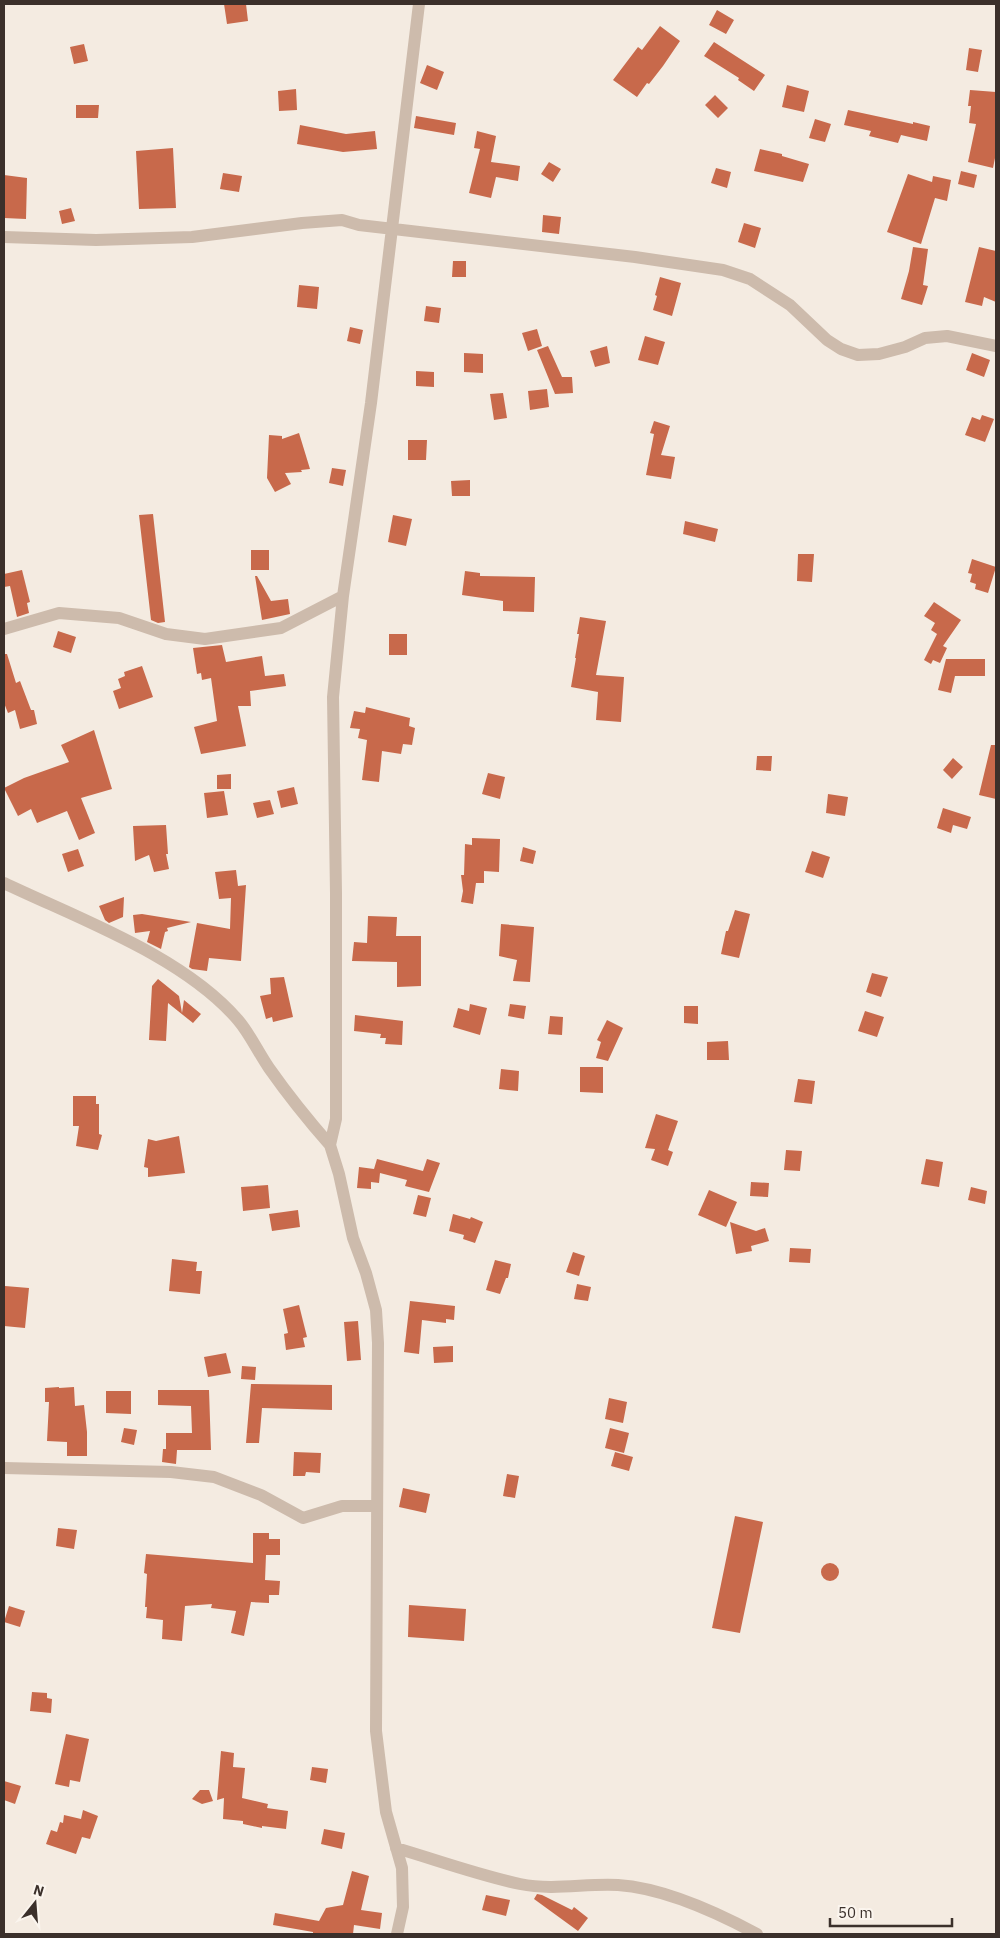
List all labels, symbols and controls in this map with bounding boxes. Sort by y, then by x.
north arrow [10,1878,60,1928]
text: N [31,1880,46,1901]
scale bar [830,1896,952,1928]
text: 50 m [838,1903,873,1922]

